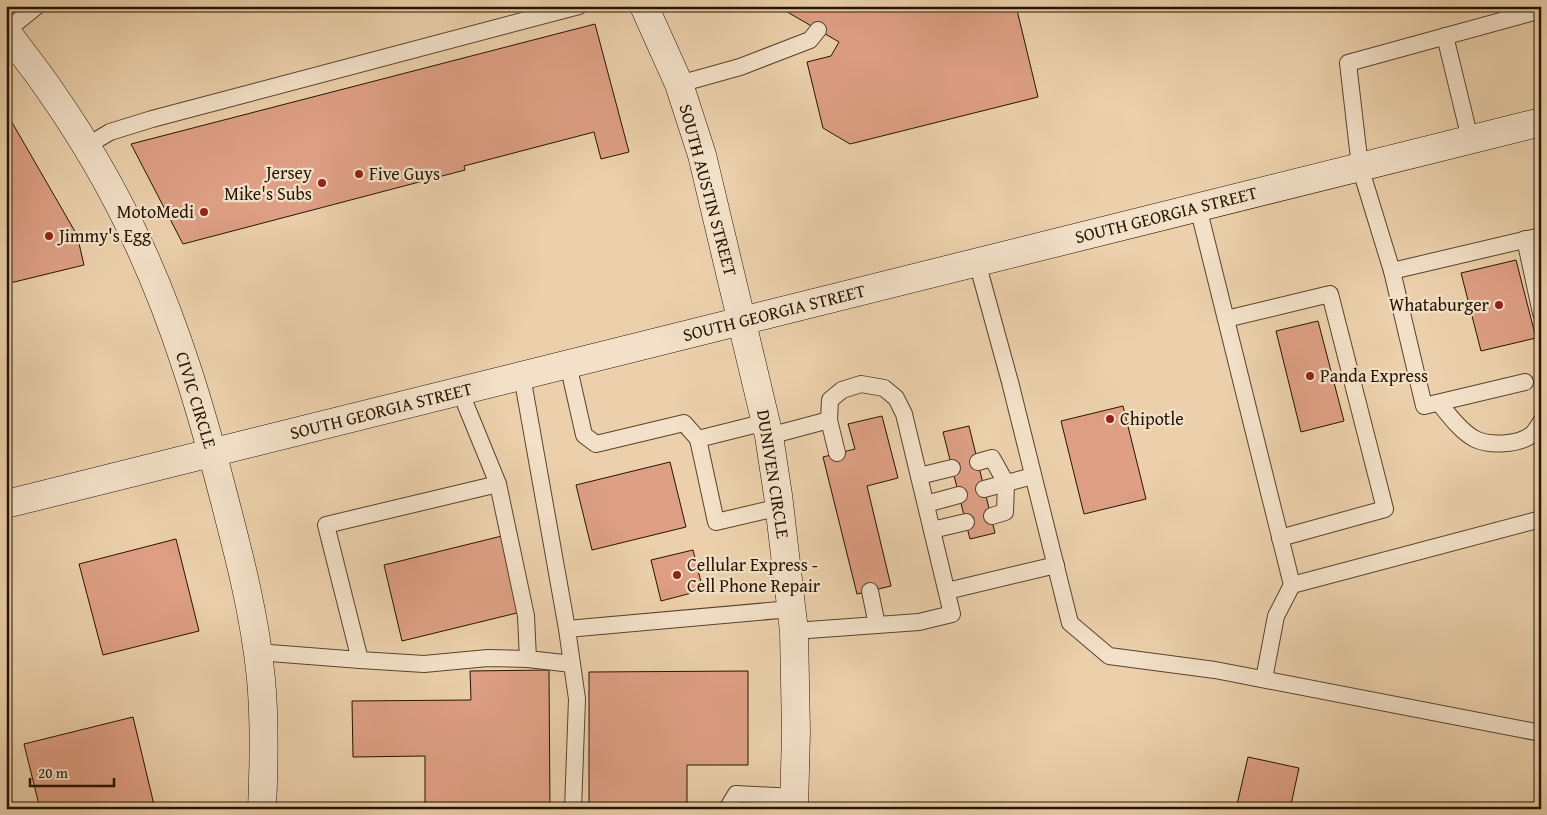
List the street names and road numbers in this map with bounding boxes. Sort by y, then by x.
street label: SOUTH AUSTIN STREET [672,101,744,279]
street label: SOUTH GEORGIA STREET [1072,179,1260,250]
street label: SOUTH GEORGIA STREET [680,277,868,348]
street label: CIVIC CIRCLE [169,348,224,451]
street label: SOUTH GEORGIA STREET [287,375,475,446]
street label: DUNIVEN CIRCLE [750,408,797,540]

